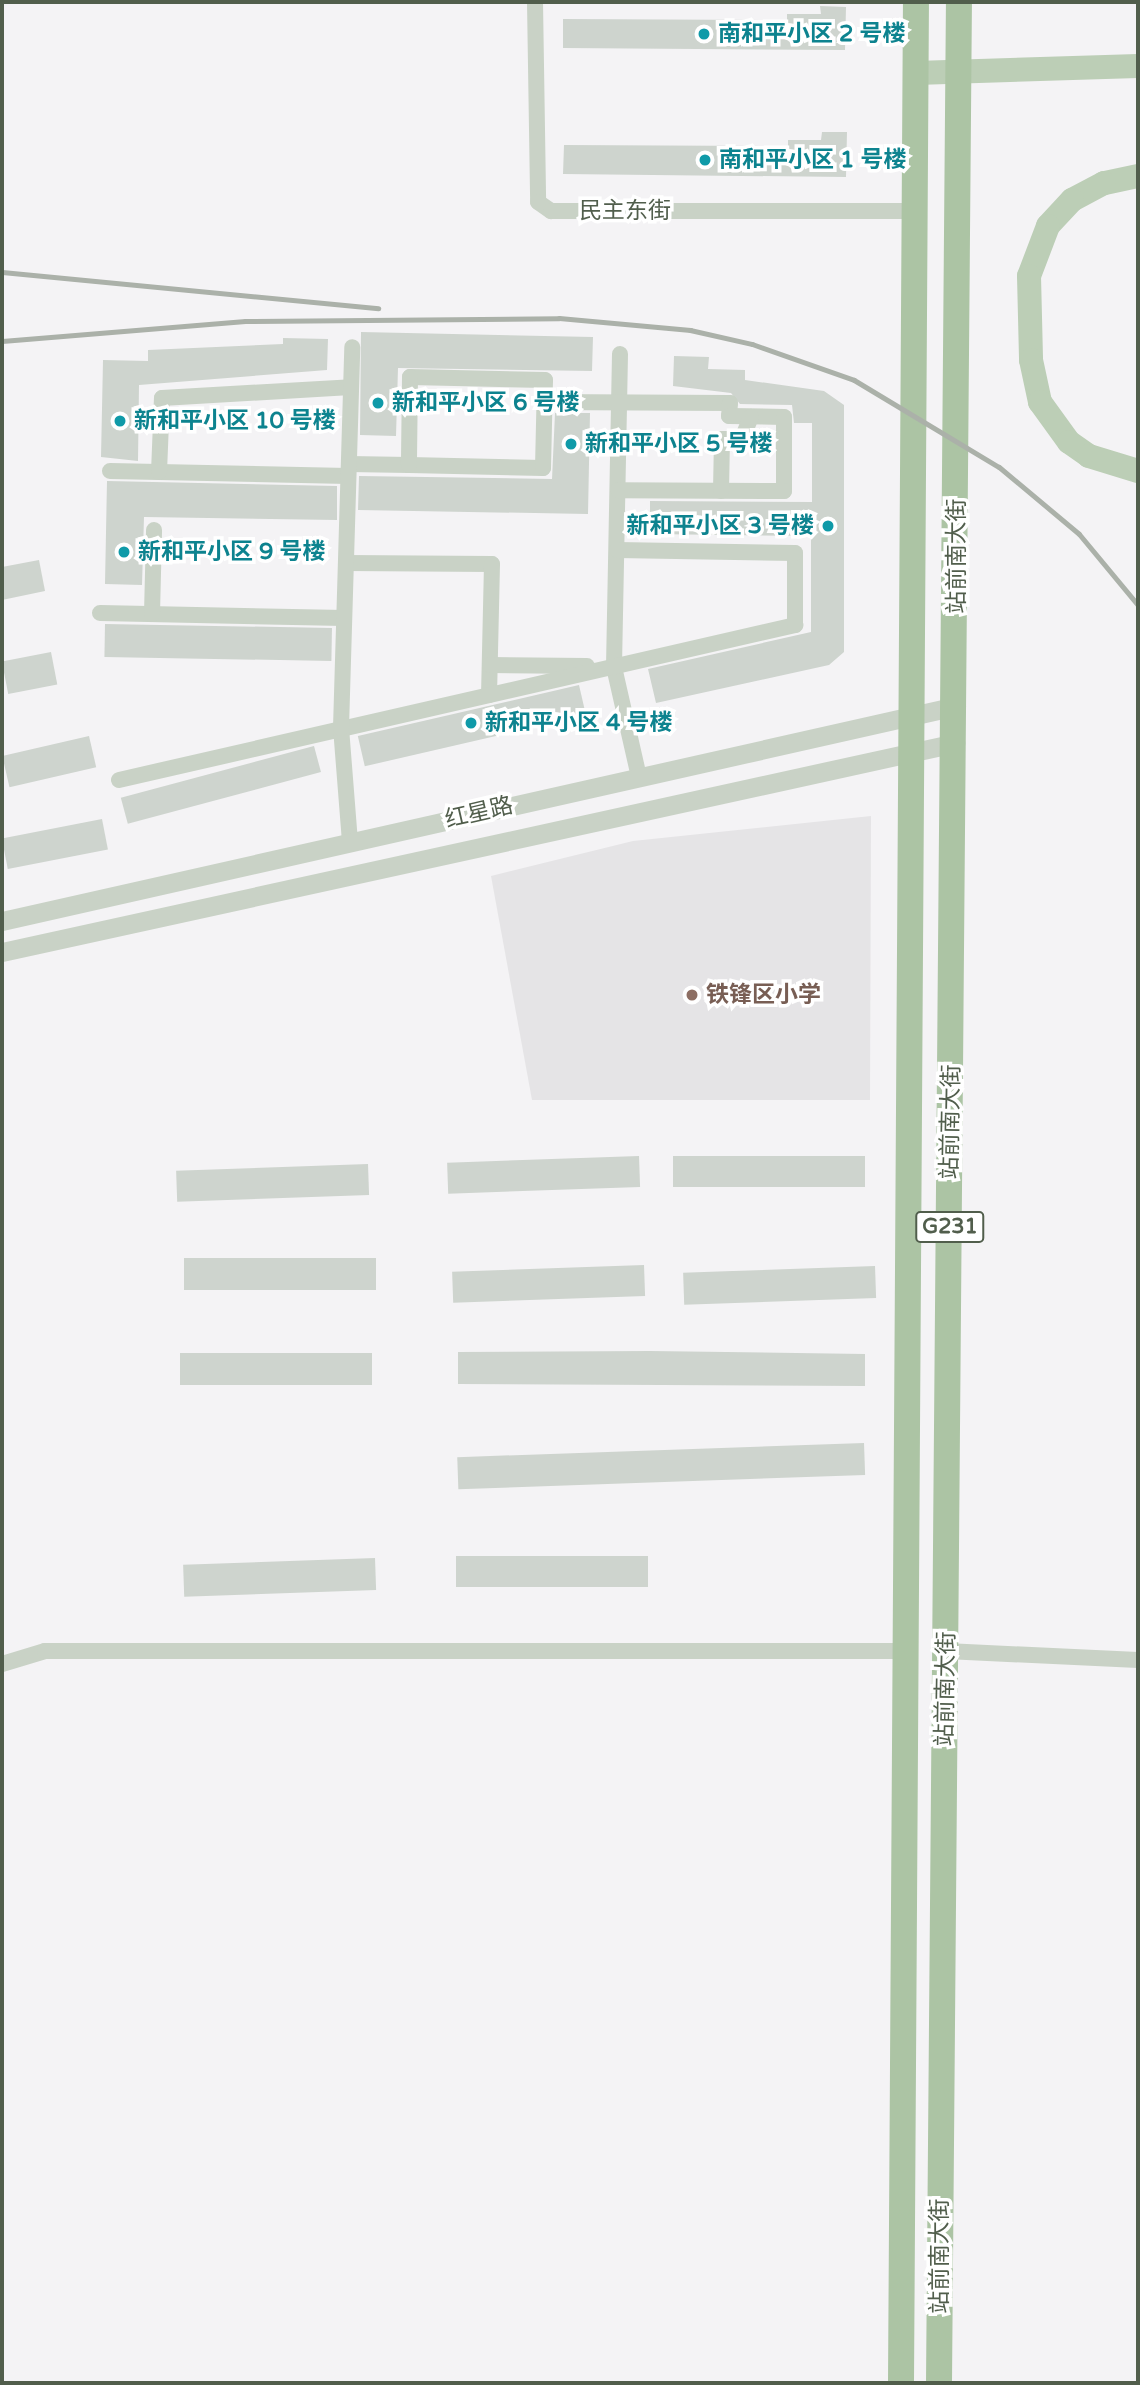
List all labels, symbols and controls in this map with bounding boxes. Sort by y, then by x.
place label: 南和平小区 2 号楼 [718,20,905,48]
marker: 南和平小区 2 号楼 [696,26,712,42]
place label: 南和平小区 1 号楼 [719,146,906,174]
marker: 南和平小区 1 号楼 [697,152,713,168]
street label: 民主东街 [579,197,671,225]
place label: 新和平小区 6 号楼 [392,389,579,417]
marker: 新和平小区 6 号楼 [370,395,386,411]
place label: 新和平小区 10 号楼 [134,407,336,435]
marker: 新和平小区 10 号楼 [112,413,128,429]
place label: 新和平小区 5 号楼 [585,430,772,458]
marker: 新和平小区 5 号楼 [563,436,579,452]
street label: 站前南大街 [943,499,971,613]
place label: 新和平小区 3 号楼 [627,512,814,540]
marker: 新和平小区 3 号楼 [820,518,836,534]
place label: 新和平小区 9 号楼 [138,538,325,566]
marker: 新和平小区 9 号楼 [116,544,132,560]
place label: 新和平小区 4 号楼 [485,709,672,737]
marker: 新和平小区 4 号楼 [463,715,479,731]
street label: 红星路 [442,792,516,834]
place label: 铁锋区小学 [706,981,821,1009]
marker: 铁锋区小学 [684,987,700,1003]
street label: 站前南大街 [936,1064,966,1180]
road number: G231 [915,1210,985,1244]
street label: 站前南大街 [931,1631,961,1747]
street label: 站前南大街 [926,2199,954,2313]

